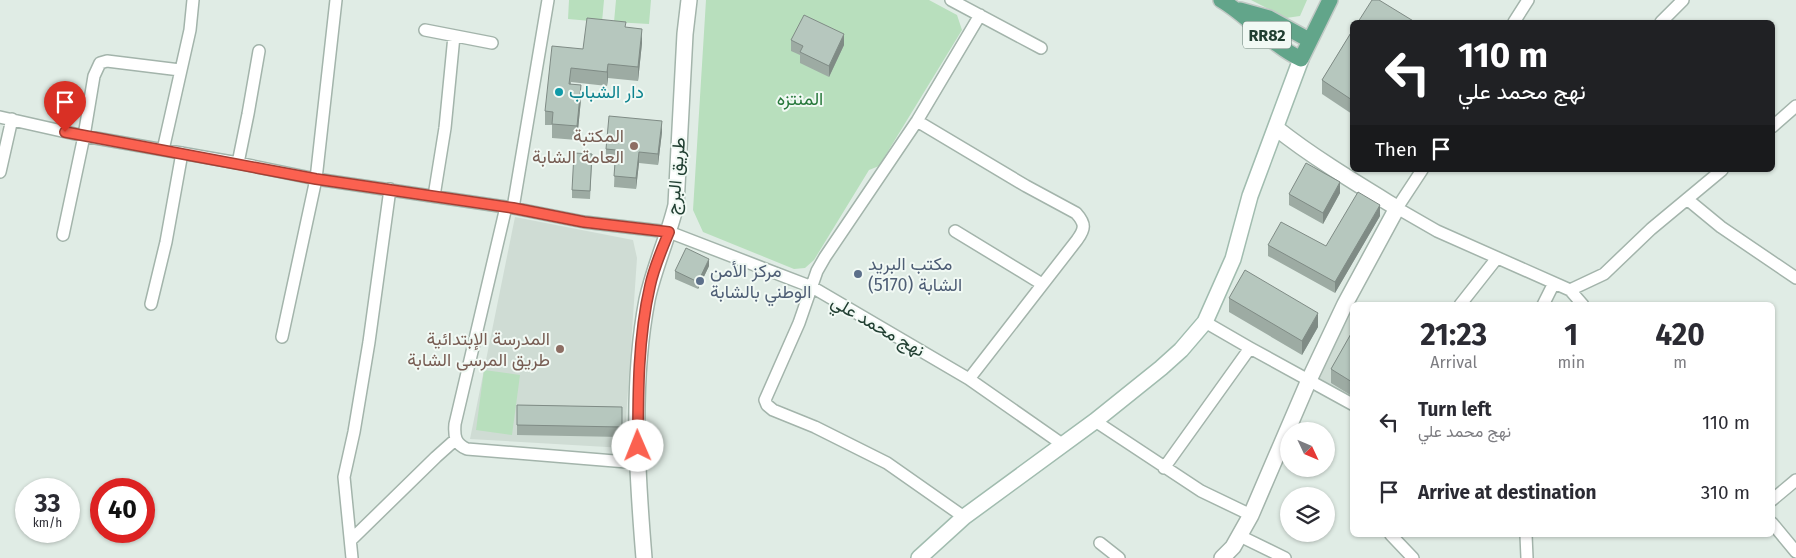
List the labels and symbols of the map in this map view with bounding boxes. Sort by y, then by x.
road number: RR82 [1243,22,1291,48]
pin [44,81,86,132]
place label: دار الشباب [569,81,644,103]
marker: دار الشباب [553,86,565,98]
park label: المنتزه [777,88,823,110]
place label: المكتبة العامة الشابة [532,125,624,168]
street label: طريق البرج [662,136,691,216]
marker: المكتبة العامة الشابة [628,140,640,152]
place label: مكتب البريد الشابة (5170) [868,253,962,296]
place label: مركز الأمن الوطني بالشابة [710,260,811,307]
marker: مكتب البريد الشابة (5170) [852,268,864,280]
marker: مركز الأمن الوطني بالشابة [694,275,706,287]
street label: نهج محمد علي [825,290,929,365]
place label: المدرسة الإبتدائية طريق المرسى الشابة [407,328,550,371]
marker: المدرسة الإبتدائية طريق المرسى الشابة [554,343,566,355]
position arrow [611,419,663,471]
north arrow [1280,422,1335,478]
speed limit sign: 40 [90,478,155,543]

